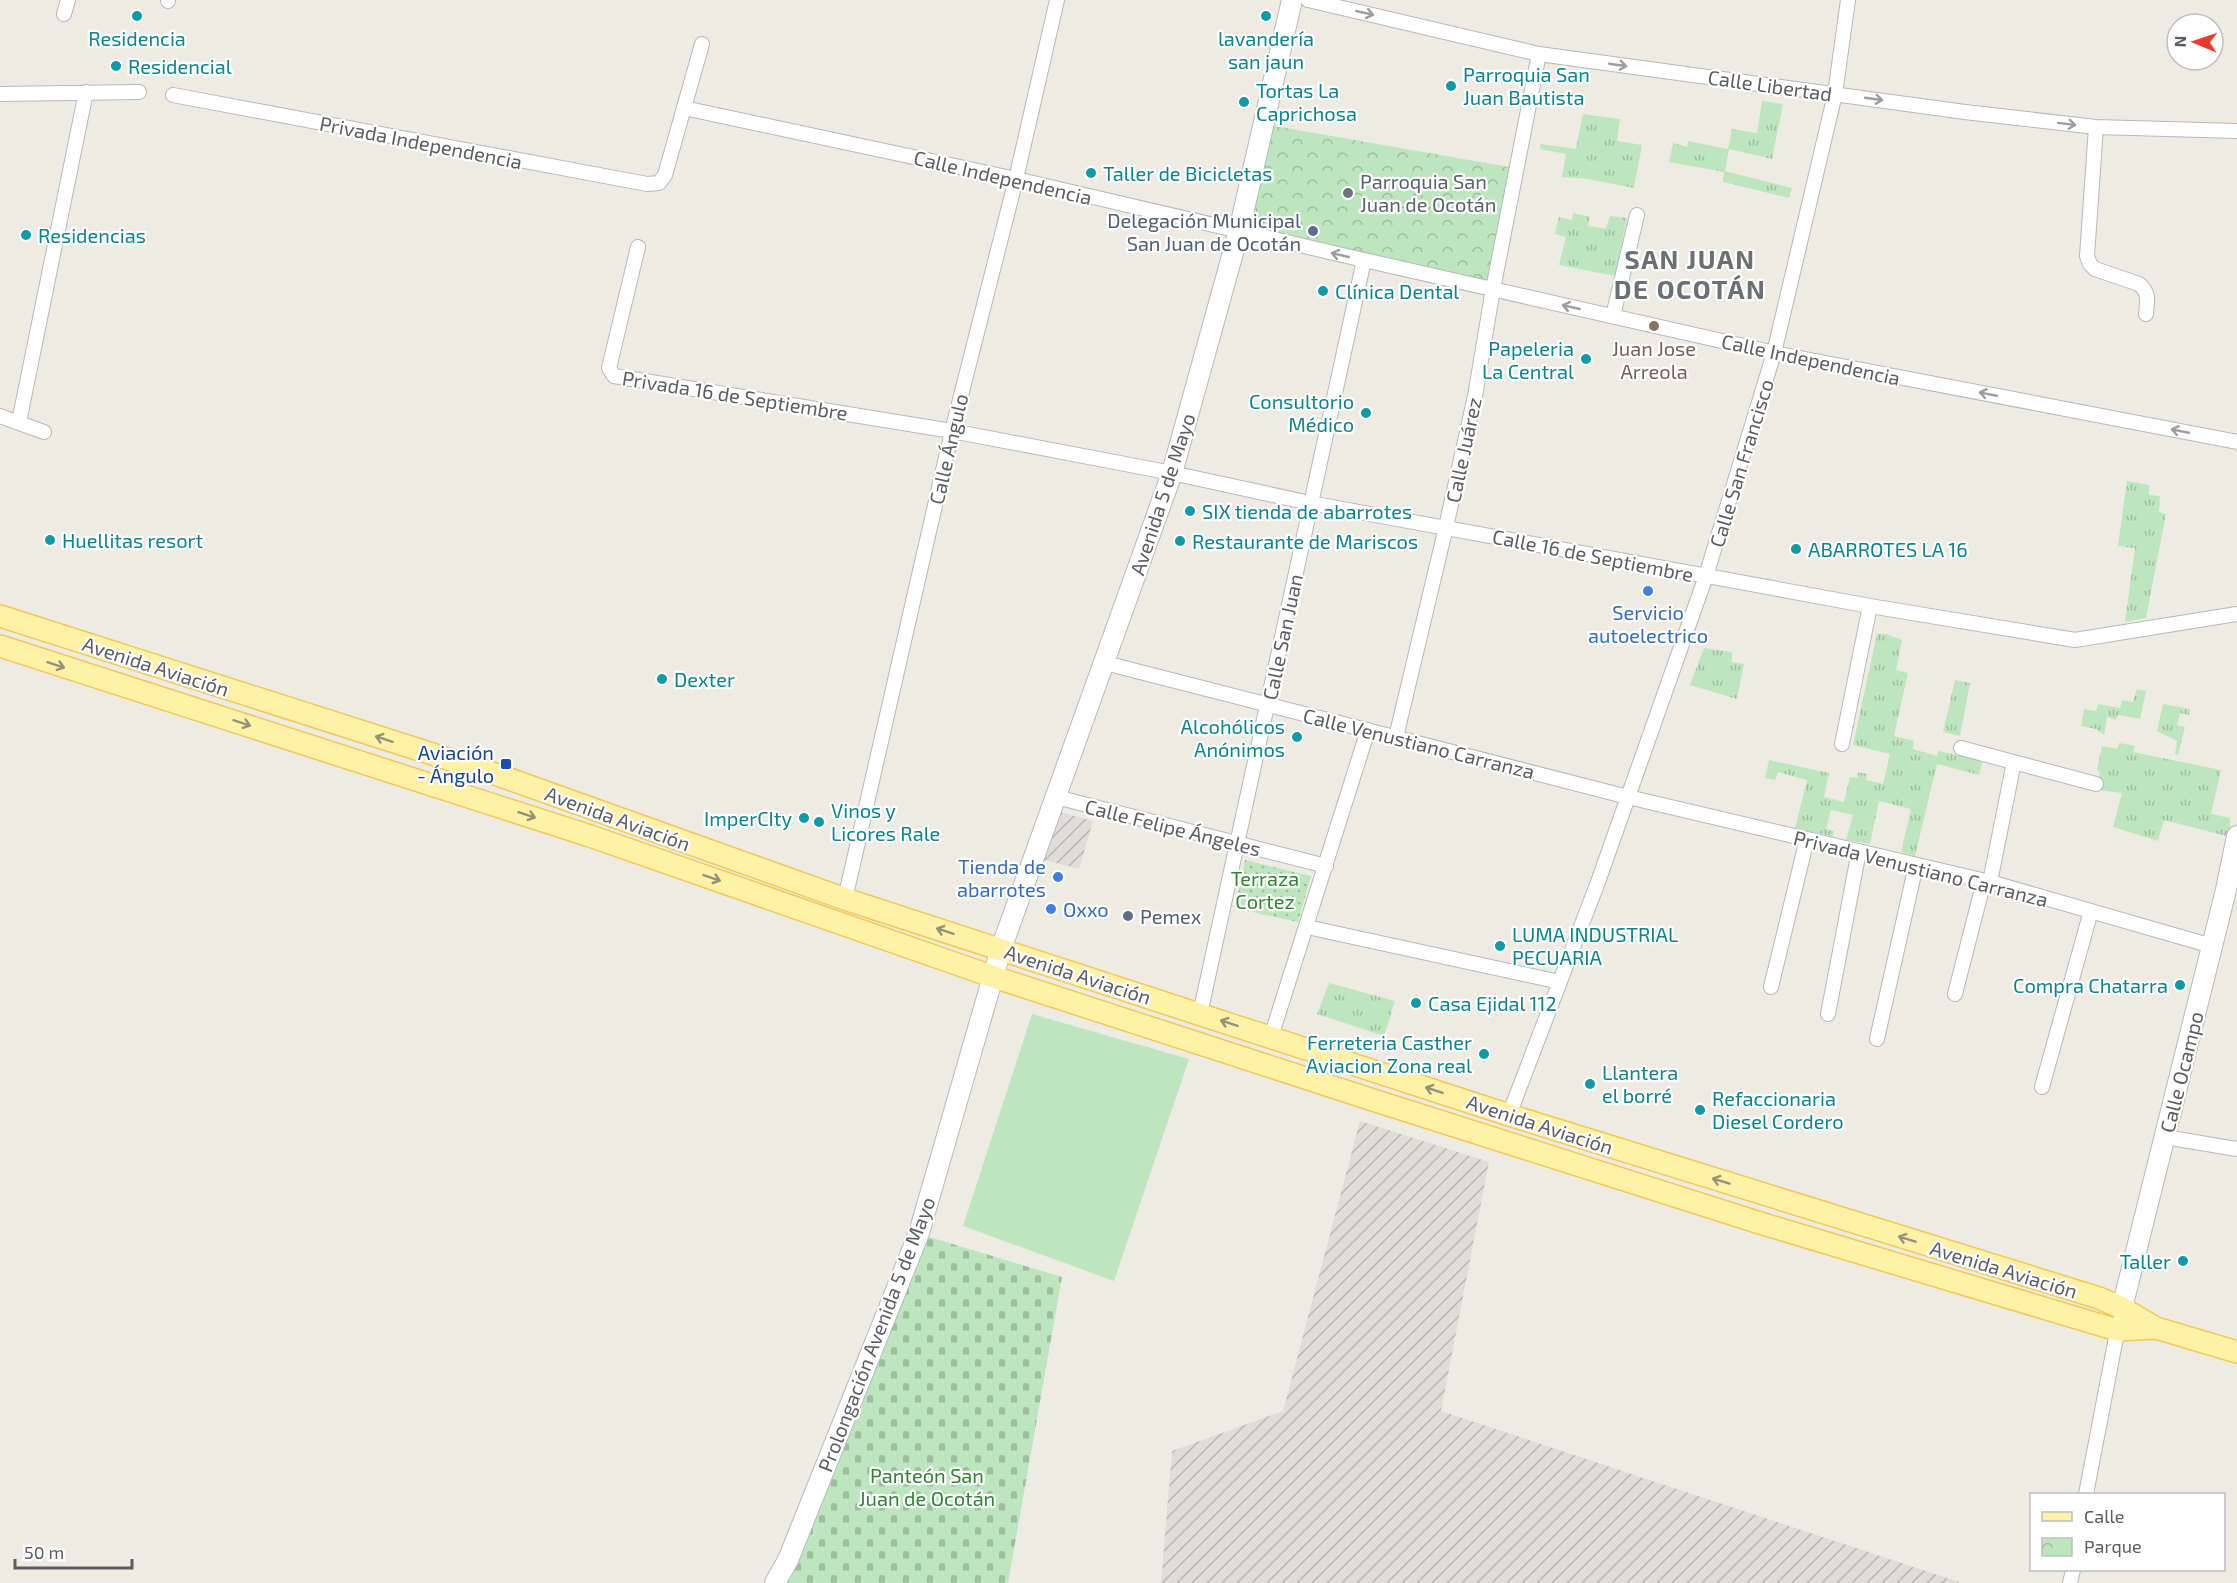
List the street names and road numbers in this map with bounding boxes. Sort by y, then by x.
street label: Calle Libertad [1706,64,1834,106]
street label: Privada Independencia [318,111,524,173]
street label: Calle Independencia [912,145,1094,209]
street label: Calle Independencia [1719,328,1903,390]
street label: Privada 16 de Septiembre [621,365,849,425]
street label: Calle San Francisco [1704,376,1778,550]
street label: Calle Ángulo [924,391,972,507]
street label: Calle Juárez [1440,395,1486,505]
street label: Avenida 5 de Mayo [1124,410,1200,578]
street label: Calle 16 de Septiembre [1490,524,1696,586]
street label: Calle San Juan [1257,572,1307,702]
street label: Avenida Aviación [80,631,232,701]
street label: Calle Venustiano Carranza [1301,703,1537,783]
street label: Avenida Aviación [542,781,694,855]
street label: Calle Felipe Ángeles [1082,794,1264,860]
street label: Privada Venustiano Carranza [1791,825,2051,911]
street label: Avenida Aviación [1002,939,1154,1009]
street label: Calle Ocampo [2154,1009,2208,1135]
street label: Avenida Aviación [1464,1089,1616,1159]
street label: Prolongación Avenida 5 de Mayo [812,1193,940,1475]
street label: Avenida Aviación [1928,1235,2080,1303]

